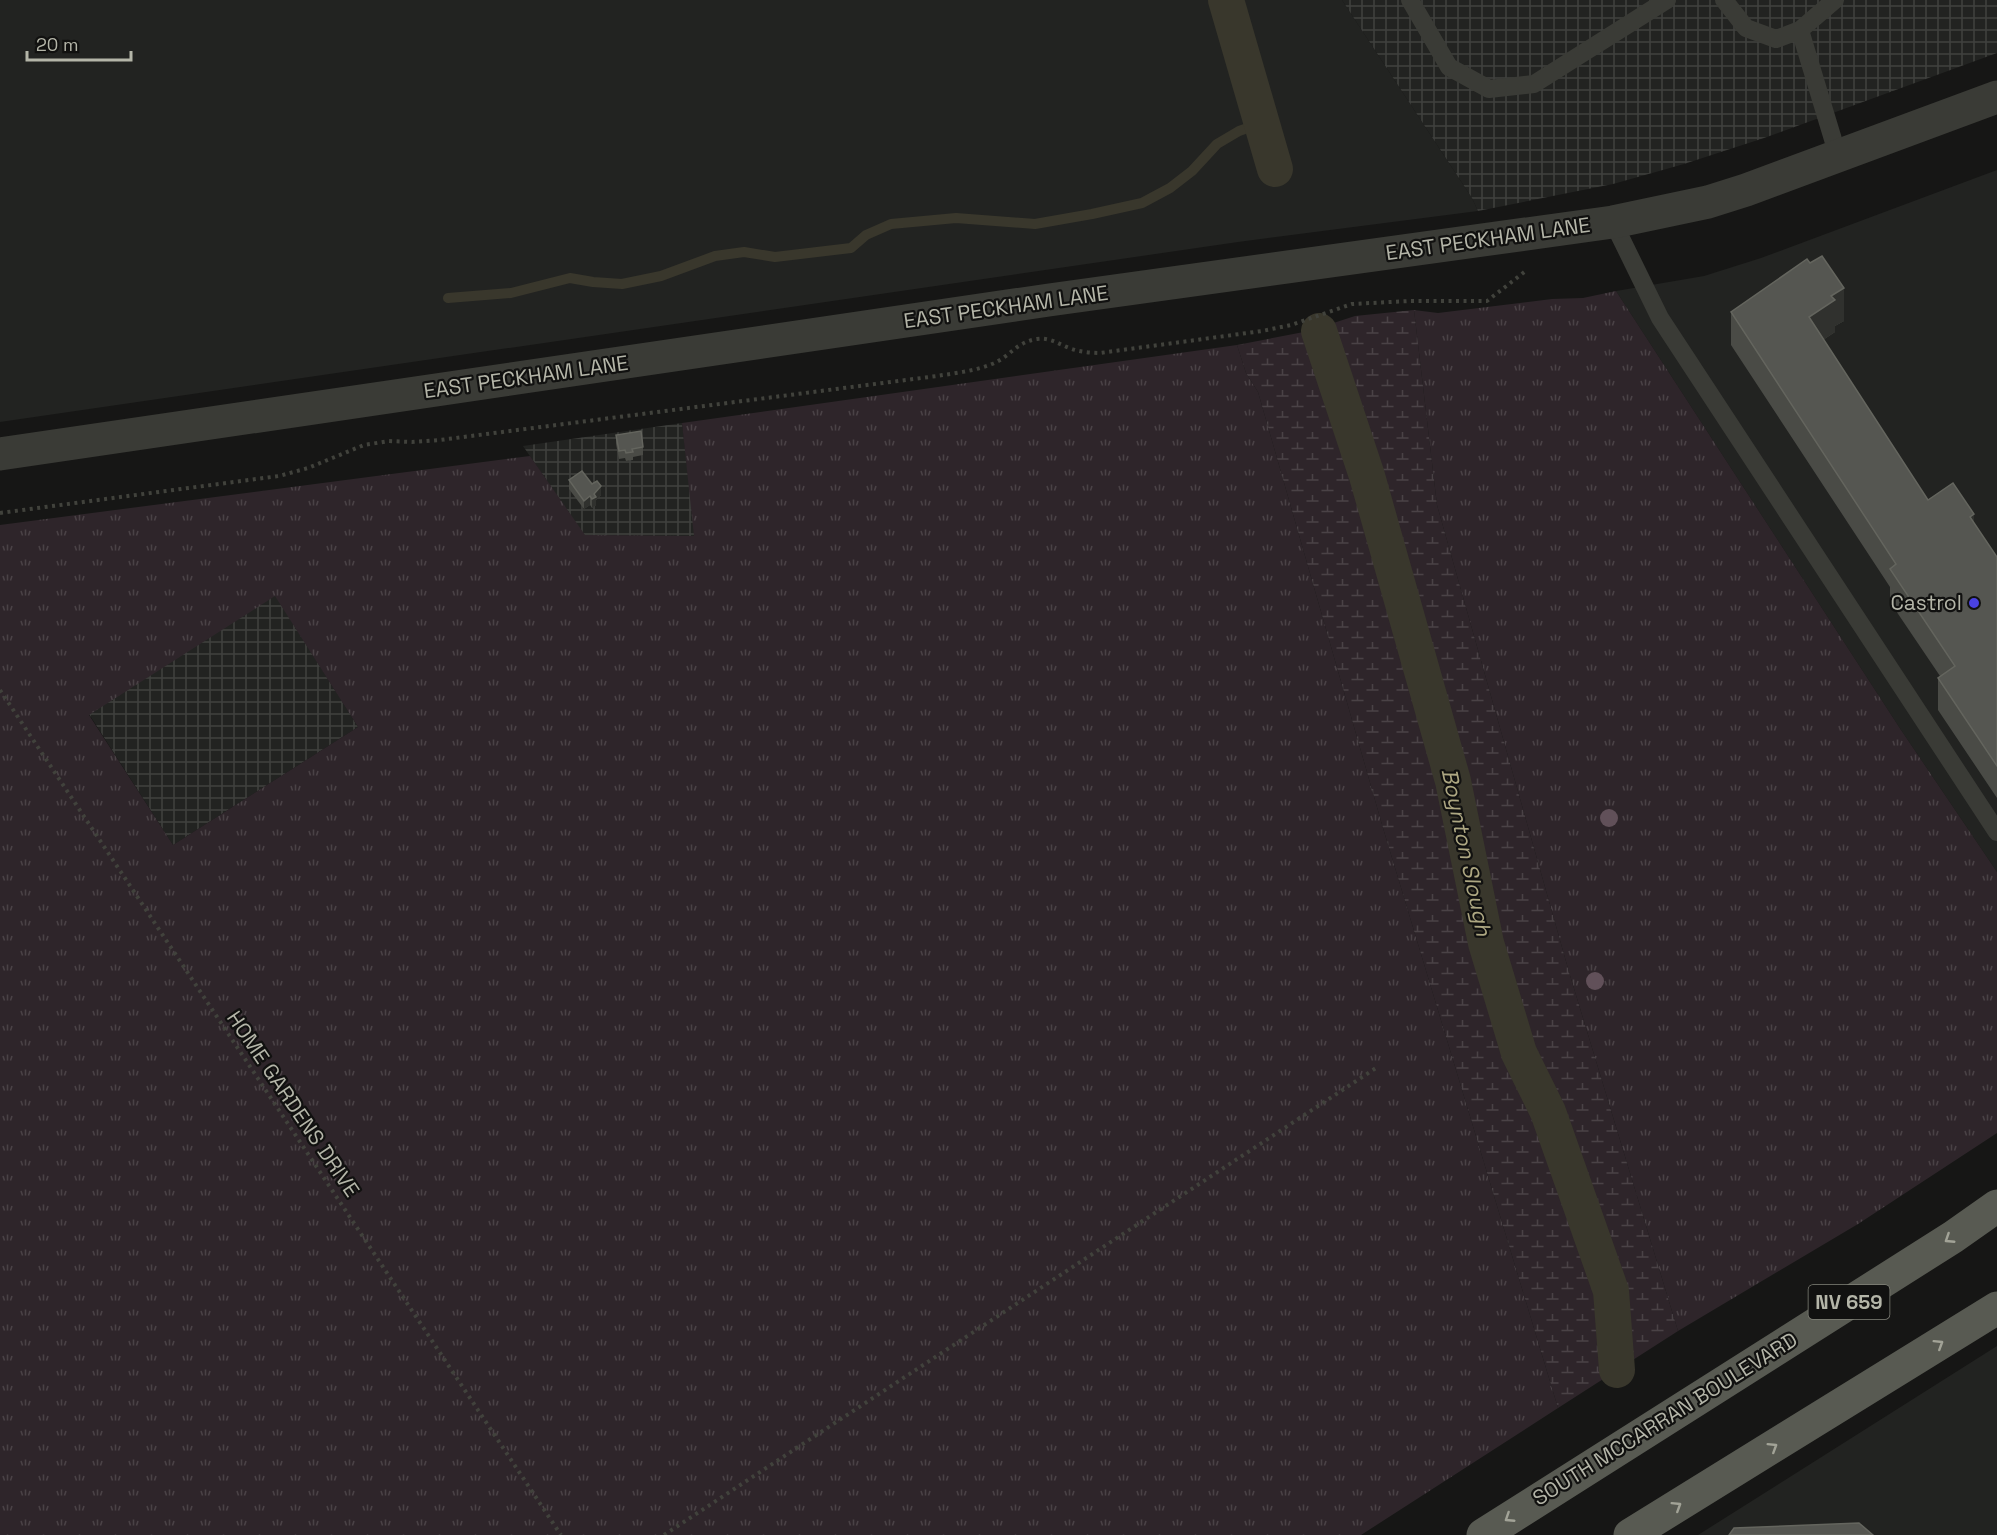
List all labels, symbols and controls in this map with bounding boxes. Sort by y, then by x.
scale bar [27,24,130,62]
text: 20 m [36,33,79,56]
street label: EAST PECKHAM LANE [1384,211,1592,266]
street label: EAST PECKHAM LANE [902,279,1110,334]
street label: EAST PECKHAM LANE [422,349,630,404]
place label: Castrol [1890,589,1962,616]
marker: Castrol [1967,596,1981,610]
water label: Boynton Slough [1436,766,1499,939]
street label: HOME GARDENS DRIVE [221,1006,366,1202]
one-way arrow [1945,1232,1955,1244]
road number: NV 659 [1808,1285,1890,1319]
street label: SOUTH MCCARRAN BOULEVARD [1527,1326,1802,1511]
one-way arrow [1933,1340,1943,1352]
one-way arrow [1767,1442,1777,1454]
one-way arrow [1671,1502,1681,1514]
one-way arrow [1505,1511,1515,1523]

